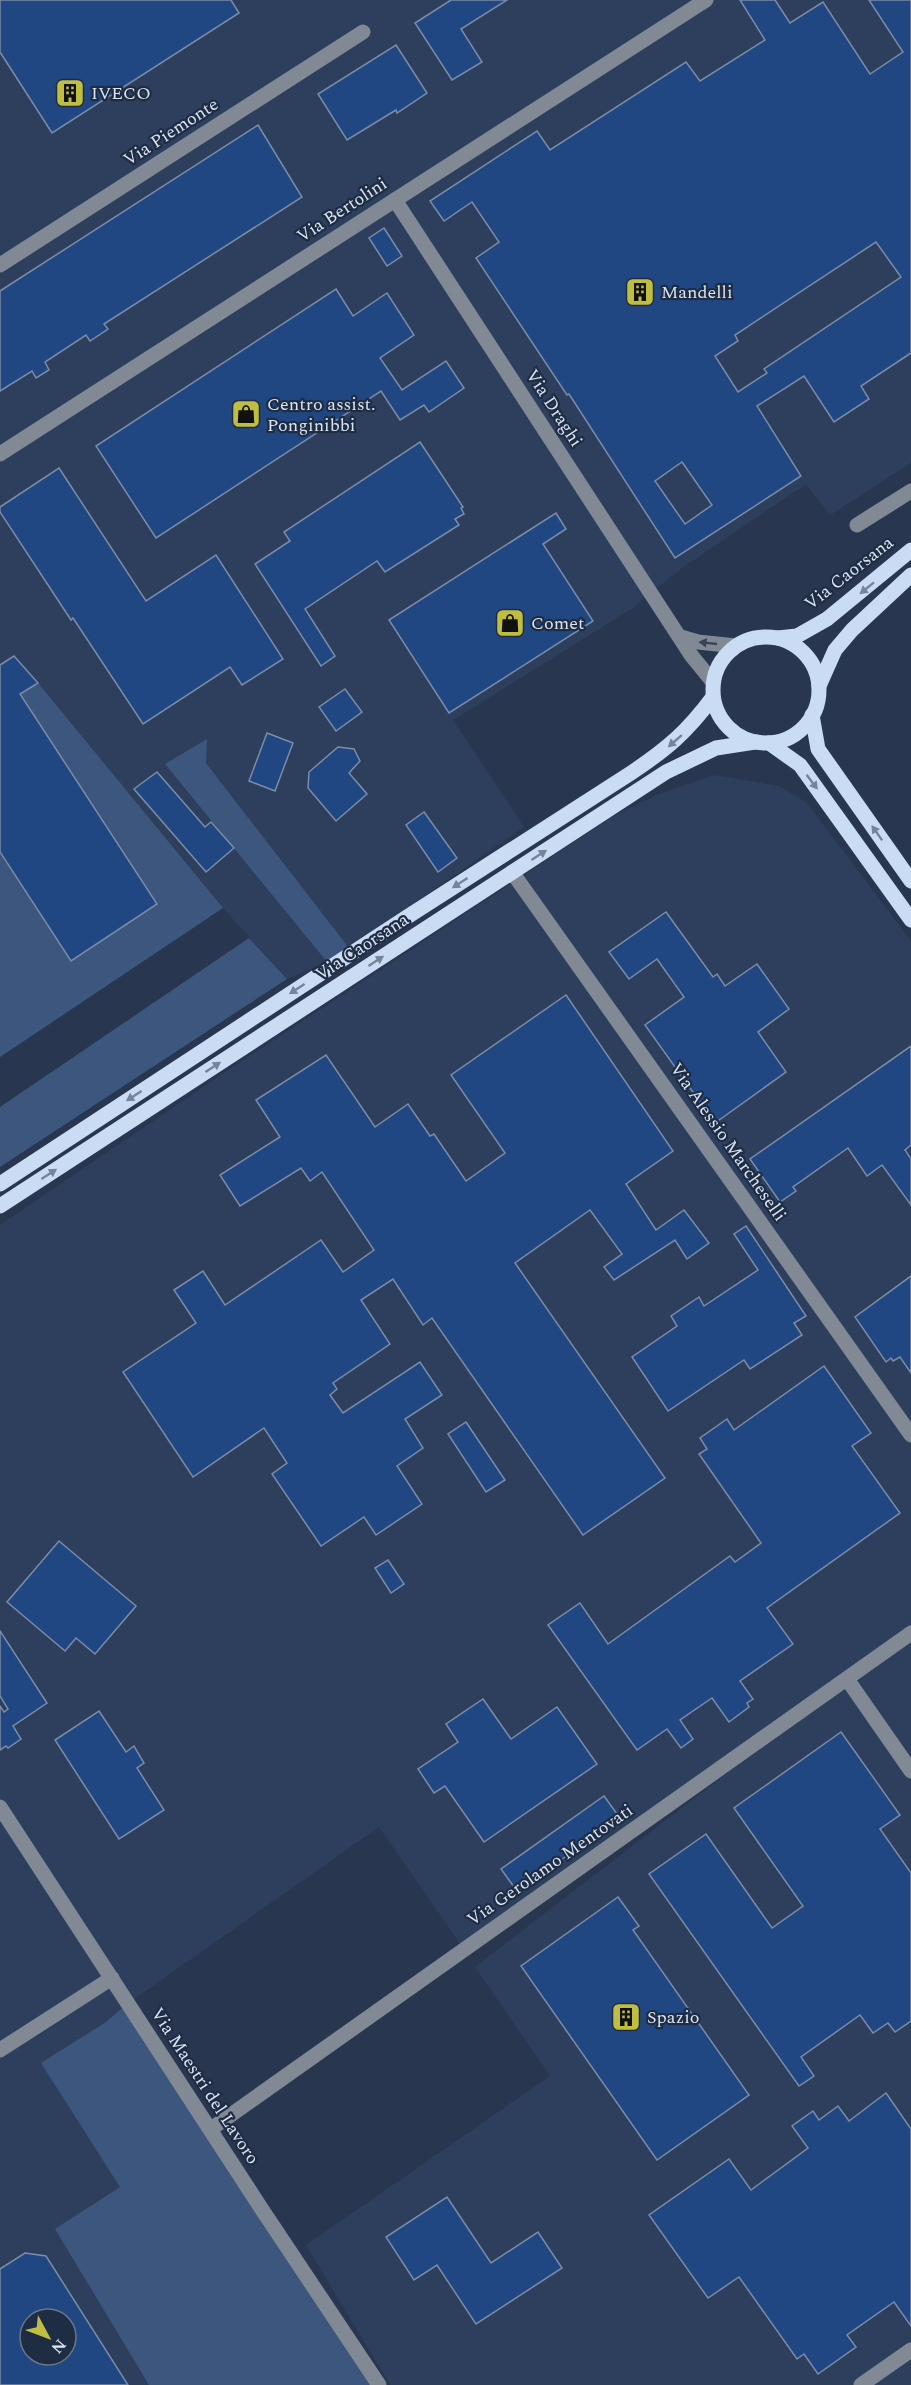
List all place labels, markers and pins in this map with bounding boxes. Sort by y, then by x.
building icon: IVECO [54,77,86,109]
place label: IVECO [91,80,151,107]
building icon: Mandelli [624,276,656,308]
place label: Mandelli [661,279,733,306]
place label: Centro assist. Ponginibbi [267,391,375,439]
shop icon: Centro assist. Ponginibbi [230,398,262,430]
shop icon: Comet [494,607,526,639]
place label: Comet [531,610,584,637]
building icon: Spazio [610,2001,642,2033]
place label: Spazio [647,2004,700,2031]

